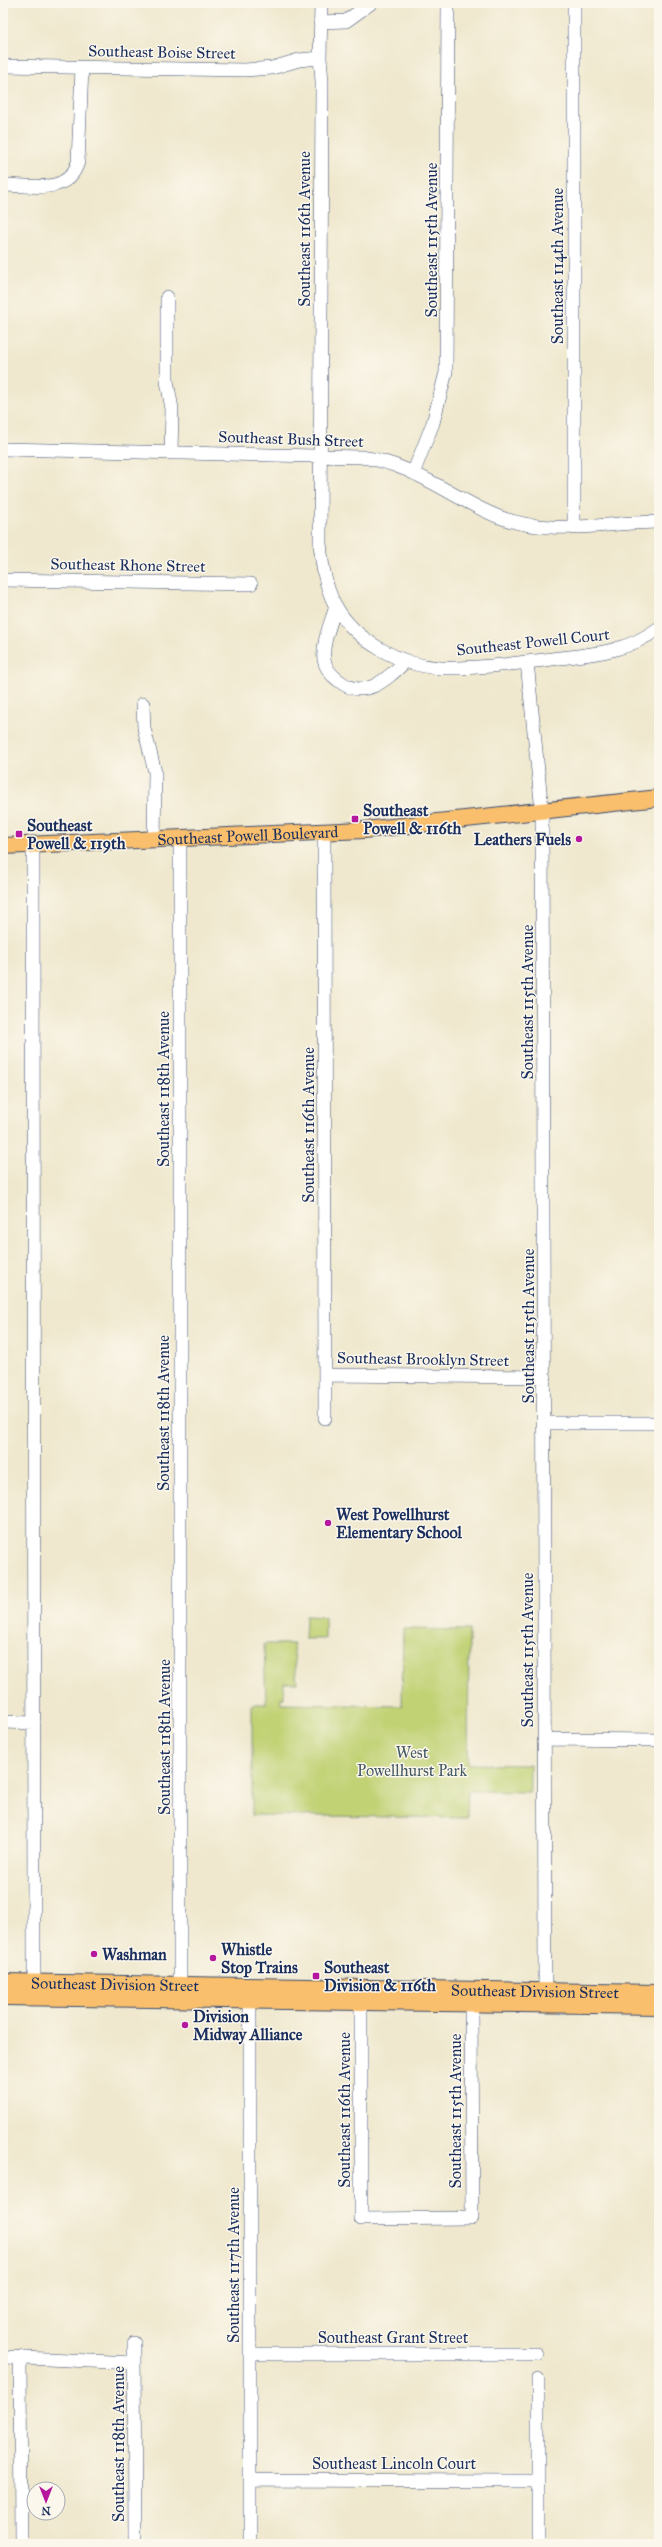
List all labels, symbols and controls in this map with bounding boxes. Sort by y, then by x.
street label: Southeast Boise Street [88,41,236,63]
street label: Southeast 116th Avenue [295,151,314,307]
street label: Southeast 115th Avenue [422,162,441,317]
street label: Southeast 114th Avenue [548,187,567,344]
street label: Southeast Bush Street [218,427,365,451]
street label: Southeast Rhone Street [50,554,206,576]
street label: Southeast Powell Court [455,624,611,660]
place label: Southeast Powell & 116th [363,801,461,838]
marker: Southeast Powell & 116th [350,814,360,824]
place label: Southeast Powell & 119th [27,816,126,854]
street label: Southeast Powell Boulevard [157,822,339,849]
marker: Southeast Powell & 119th [14,829,24,839]
place label: Leathers Fuels [474,830,571,849]
marker: Leathers Fuels [574,834,584,844]
street label: Southeast 115th Avenue [518,924,537,1079]
street label: Southeast 118th Avenue [154,1011,173,1167]
street label: Southeast 116th Avenue [299,1047,318,1203]
street label: Southeast 115th Avenue [519,1248,538,1403]
street label: Southeast 118th Avenue [154,1335,173,1491]
street label: Southeast Brooklyn Street [337,1348,510,1370]
place label: West Powellhurst Elementary School [336,1505,462,1543]
marker: West Powellhurst Elementary School [323,1518,333,1528]
street label: Southeast 115th Avenue [518,1572,537,1727]
street label: Southeast 118th Avenue [155,1659,174,1815]
park label: West Powellhurst Park [357,1743,467,1780]
place label: Whistle Stop Trains [221,1940,298,1978]
place label: Washman [102,1945,167,1964]
marker: Washman [89,1949,99,1959]
marker: Whistle Stop Trains [208,1953,218,1963]
place label: Southeast Division & 116th [324,1958,436,1995]
marker: Southeast Division & 116th [311,1971,321,1981]
street label: Southeast Division Street [31,1973,200,1995]
street label: Southeast Division Street [451,1980,619,2002]
place label: Division Midway Alliance [193,2007,303,2045]
marker: Division Midway Alliance [180,2020,190,2030]
street label: Southeast 116th Avenue [335,2032,354,2188]
street label: Southeast 115th Avenue [446,2033,465,2188]
street label: Southeast 117th Avenue [224,2187,243,2343]
street label: Southeast Grant Street [318,2328,469,2347]
street label: Southeast 118th Avenue [109,2366,128,2522]
street label: Southeast Lincoln Court [312,2454,476,2473]
north arrow [26,2481,66,2521]
text: N [41,2504,51,2517]

